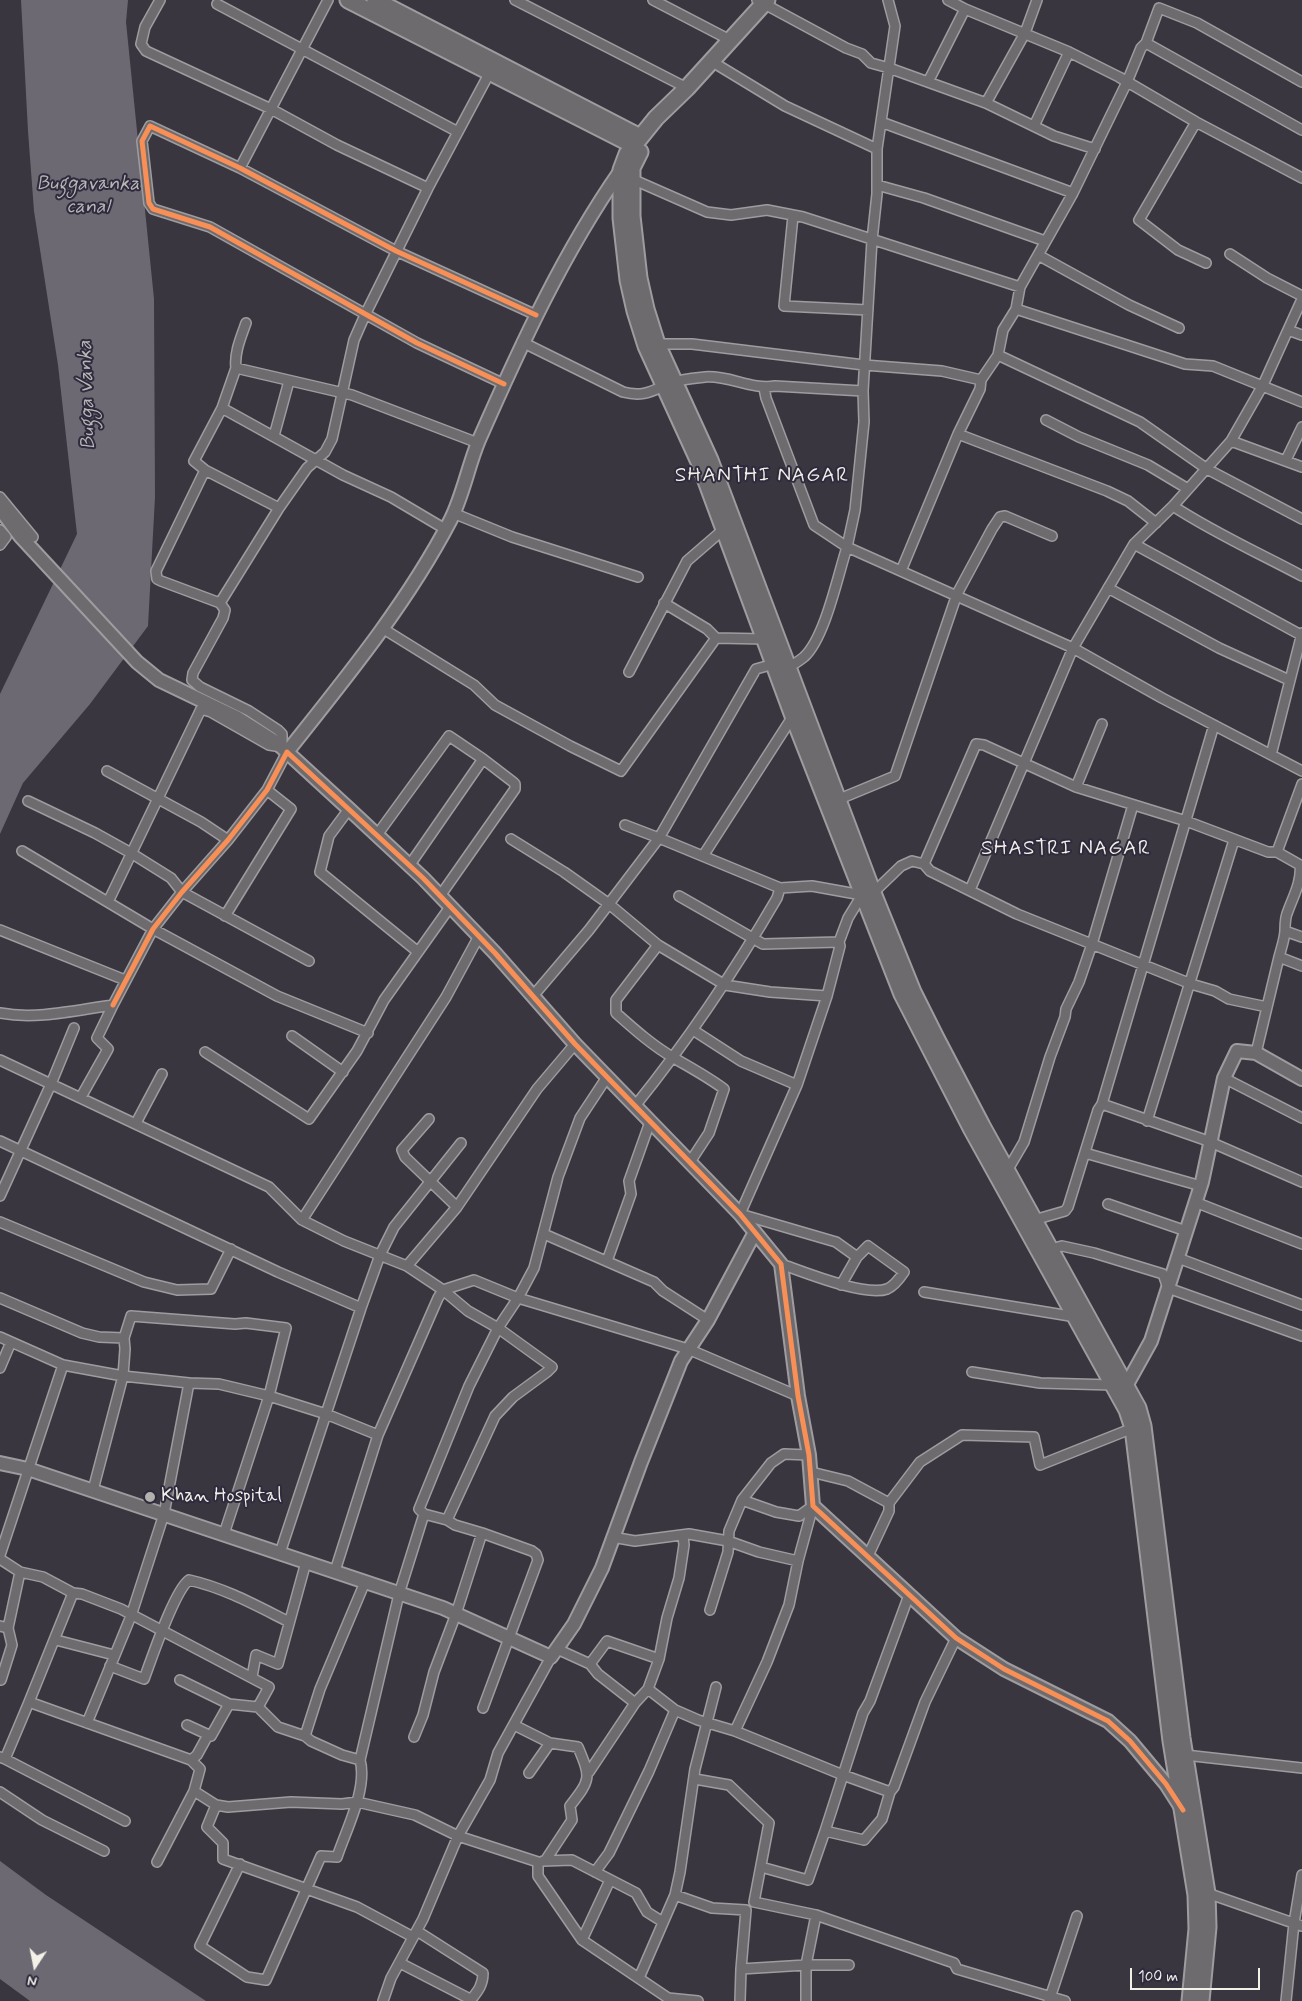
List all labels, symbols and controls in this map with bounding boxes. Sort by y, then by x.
water label: Buggavanka canal [36,173,140,220]
water label: Bugga Vanka [74,340,102,450]
district label: SHANTHI NAGAR [674,464,850,490]
district label: SHASTRI NAGAR [978,837,1154,863]
place label: Khan Hospital [161,1486,282,1508]
marker: Khan Hospital [143,1490,157,1504]
north arrow [10,1941,60,1991]
scale bar [1132,1958,1262,1990]
text: 100 m [1138,1967,1178,1987]
text: N [26,1971,38,1990]

